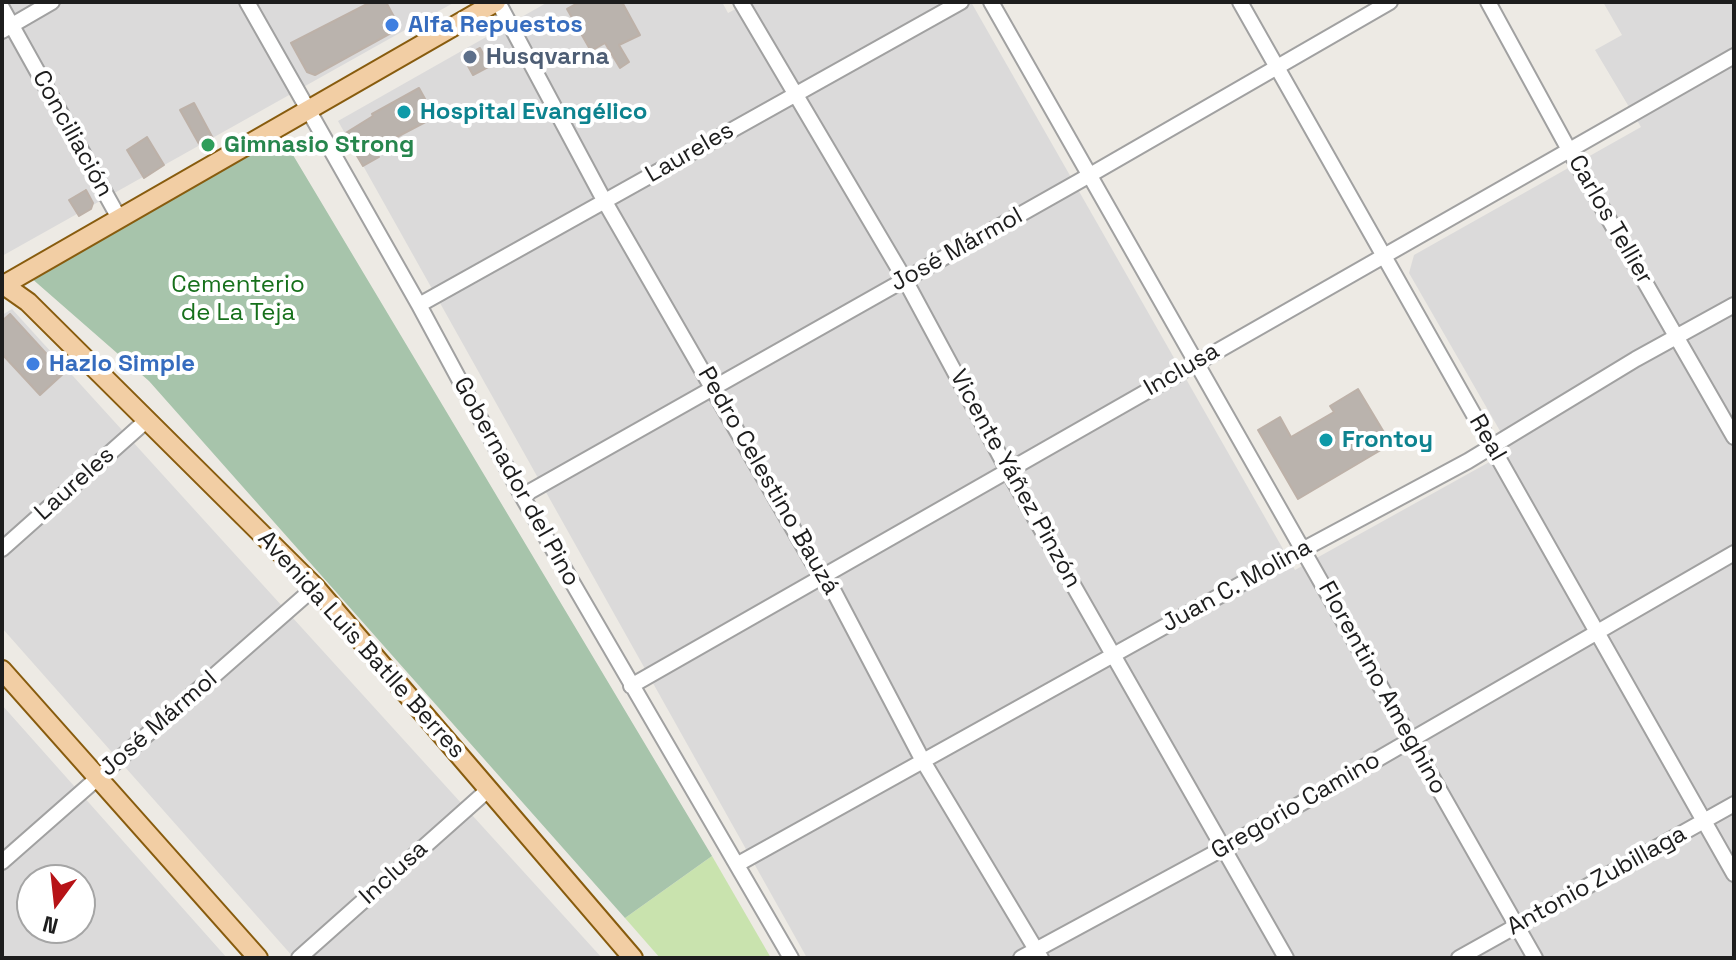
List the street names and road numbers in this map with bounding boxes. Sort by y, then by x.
street label: Conciliación [25,66,119,202]
street label: Laureles [641,116,739,190]
street label: Carlos Tellier [1561,150,1659,290]
street label: José Mármol [886,202,1028,298]
street label: Inclusa [1139,337,1225,403]
street label: Pedro Celestino Bauzá [691,362,845,600]
street label: Vicente Yáñez Pinzón [943,365,1087,593]
street label: Gobernador del Pino [447,372,585,592]
street label: Real [1462,410,1512,466]
street label: Laureles [29,441,121,527]
street label: Avenida Luis Batlle Berres [251,525,471,765]
street label: Juan C. Molina [1157,533,1317,639]
street label: Florentino Ameghino [1311,576,1453,800]
street label: José Mármol [94,665,224,783]
street label: Gregorio Camino [1206,746,1386,866]
street label: Antonio Zubillaga [1502,820,1692,942]
street label: Inclusa [354,835,434,911]

